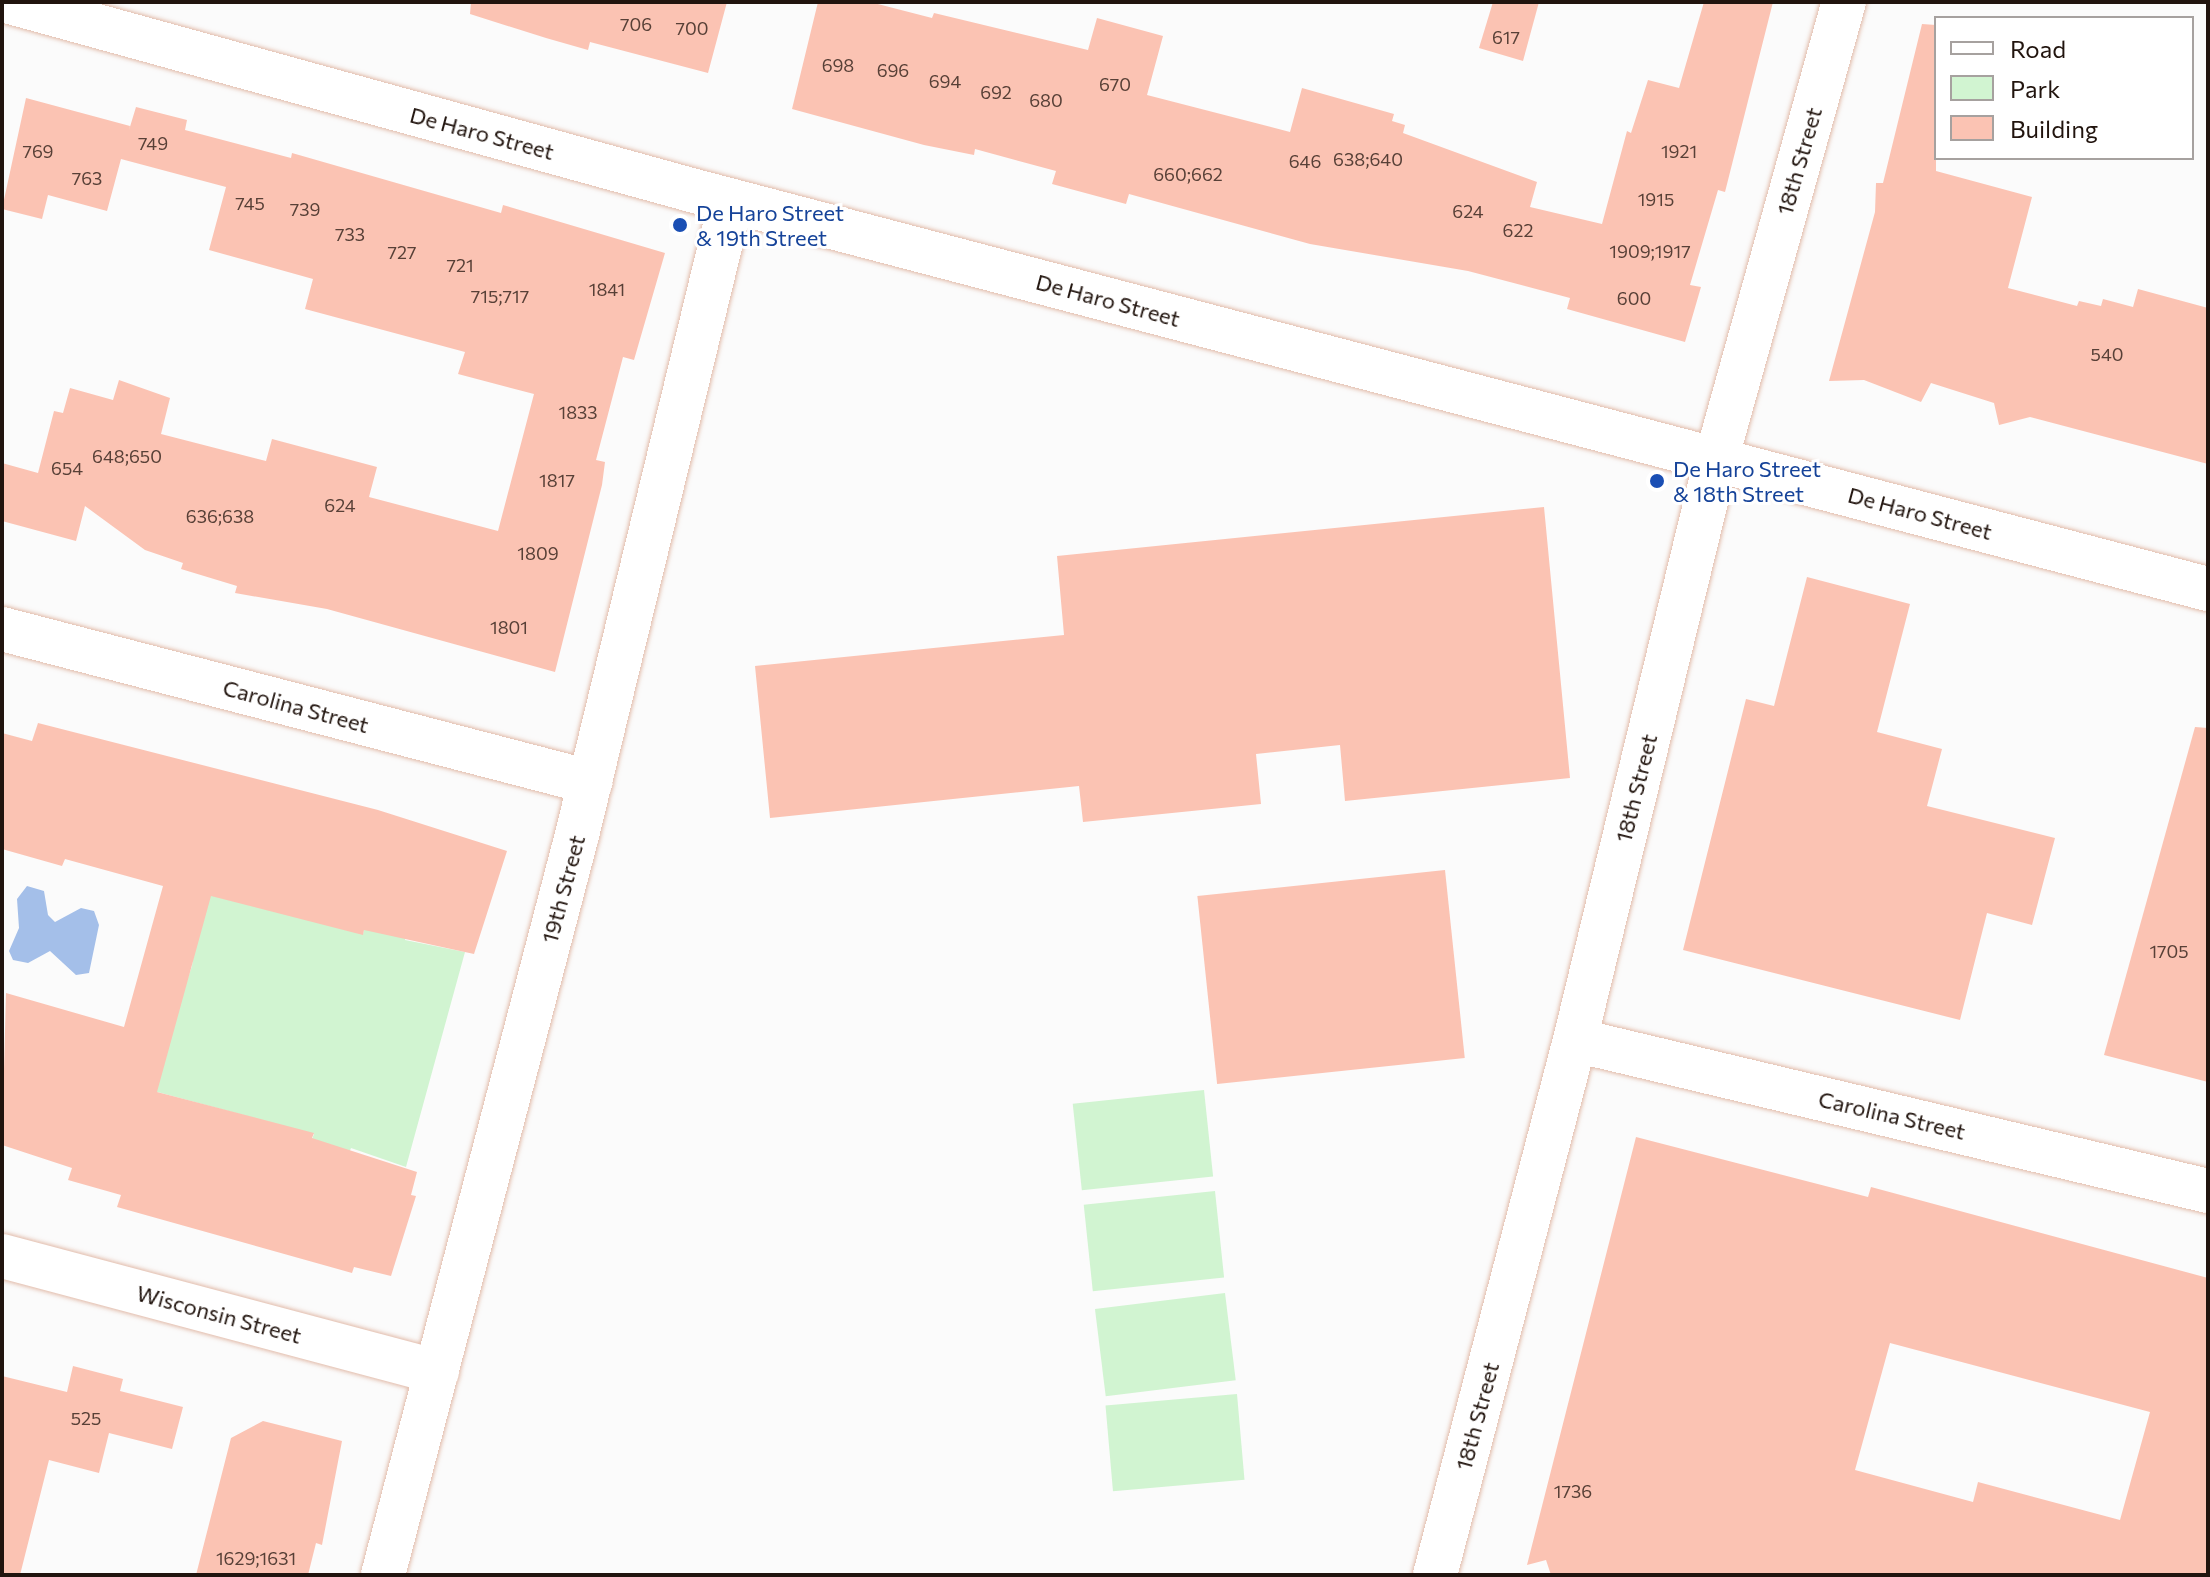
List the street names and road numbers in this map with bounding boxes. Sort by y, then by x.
street label: De Haro Street [407,101,557,165]
street label: 18th Street [1771,104,1827,218]
street label: De Haro Street [1033,268,1183,332]
street label: De Haro Street [1845,481,1995,545]
street label: Carolina Street [220,674,372,738]
street label: 18th Street [1610,731,1662,845]
street label: 19th Street [536,832,590,946]
street label: Carolina Street [1816,1085,1968,1145]
street label: Wisconsin Street [134,1279,304,1349]
street label: 18th Street [1450,1359,1504,1473]

